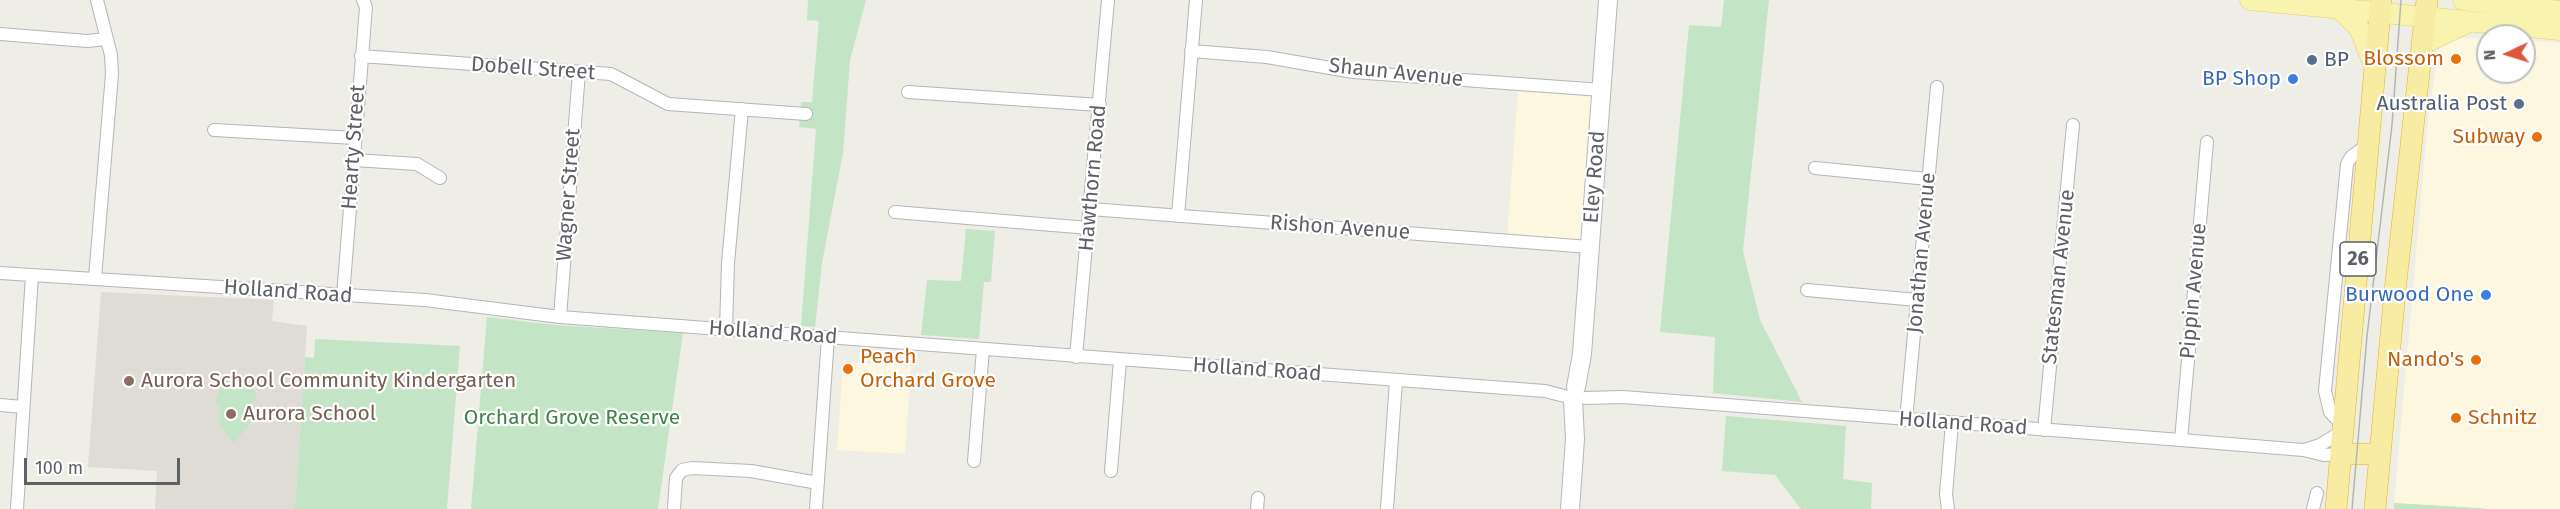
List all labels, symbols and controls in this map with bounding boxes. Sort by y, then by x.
north arrow [2476,24,2536,84]
place label: Blossom [2363,46,2444,72]
place label: BP [2324,47,2349,73]
text: N [2480,49,2499,61]
street label: Dobell Street [470,52,596,86]
marker: Blossom [2449,52,2463,66]
street label: Shaun Avenue [1328,53,1464,93]
marker: BP [2305,53,2319,67]
place label: BP Shop [2202,66,2281,92]
marker: BP Shop [2286,72,2300,86]
street label: Hearty Street [337,84,371,210]
place label: Australia Post [2376,91,2507,117]
marker: Australia Post [2512,97,2526,111]
street label: Hawthorn Road [1074,104,1112,252]
place label: Subway [2453,124,2525,150]
street label: Wagner Street [552,128,586,262]
street label: Eley Road [1579,130,1611,224]
marker: Subway [2530,130,2544,144]
street label: Jonathan Avenue [1902,172,1942,334]
street label: Statesman Avenue [2037,188,2081,366]
street label: Rishon Avenue [1269,211,1411,245]
street label: Pippin Avenue [2175,222,2213,360]
road number: 26 [2340,242,2376,276]
street label: Holland Road [223,275,353,309]
place label: Burwood One [2345,282,2474,308]
marker: Burwood One [2479,288,2493,302]
street label: Holland Road [708,316,838,350]
place label: Peach Orchard Grove [860,344,996,394]
place label: Nando's [2387,347,2464,373]
street label: Holland Road [1192,353,1322,387]
marker: Nando's [2469,353,2483,367]
marker: Peach Orchard Grove [841,362,855,376]
place label: Aurora School Community Kindergarten [141,368,516,394]
marker: Aurora School Community Kindergarten [122,374,136,388]
place label: Aurora School [243,401,376,427]
park label: Orchard Grove Reserve [464,405,680,431]
place label: Schnitz [2468,405,2537,431]
marker: Aurora School [224,407,238,421]
street label: Holland Road [1898,407,2028,441]
marker: Schnitz [2449,411,2463,425]
scale bar [27,446,183,484]
text: 100 m [35,457,83,479]

